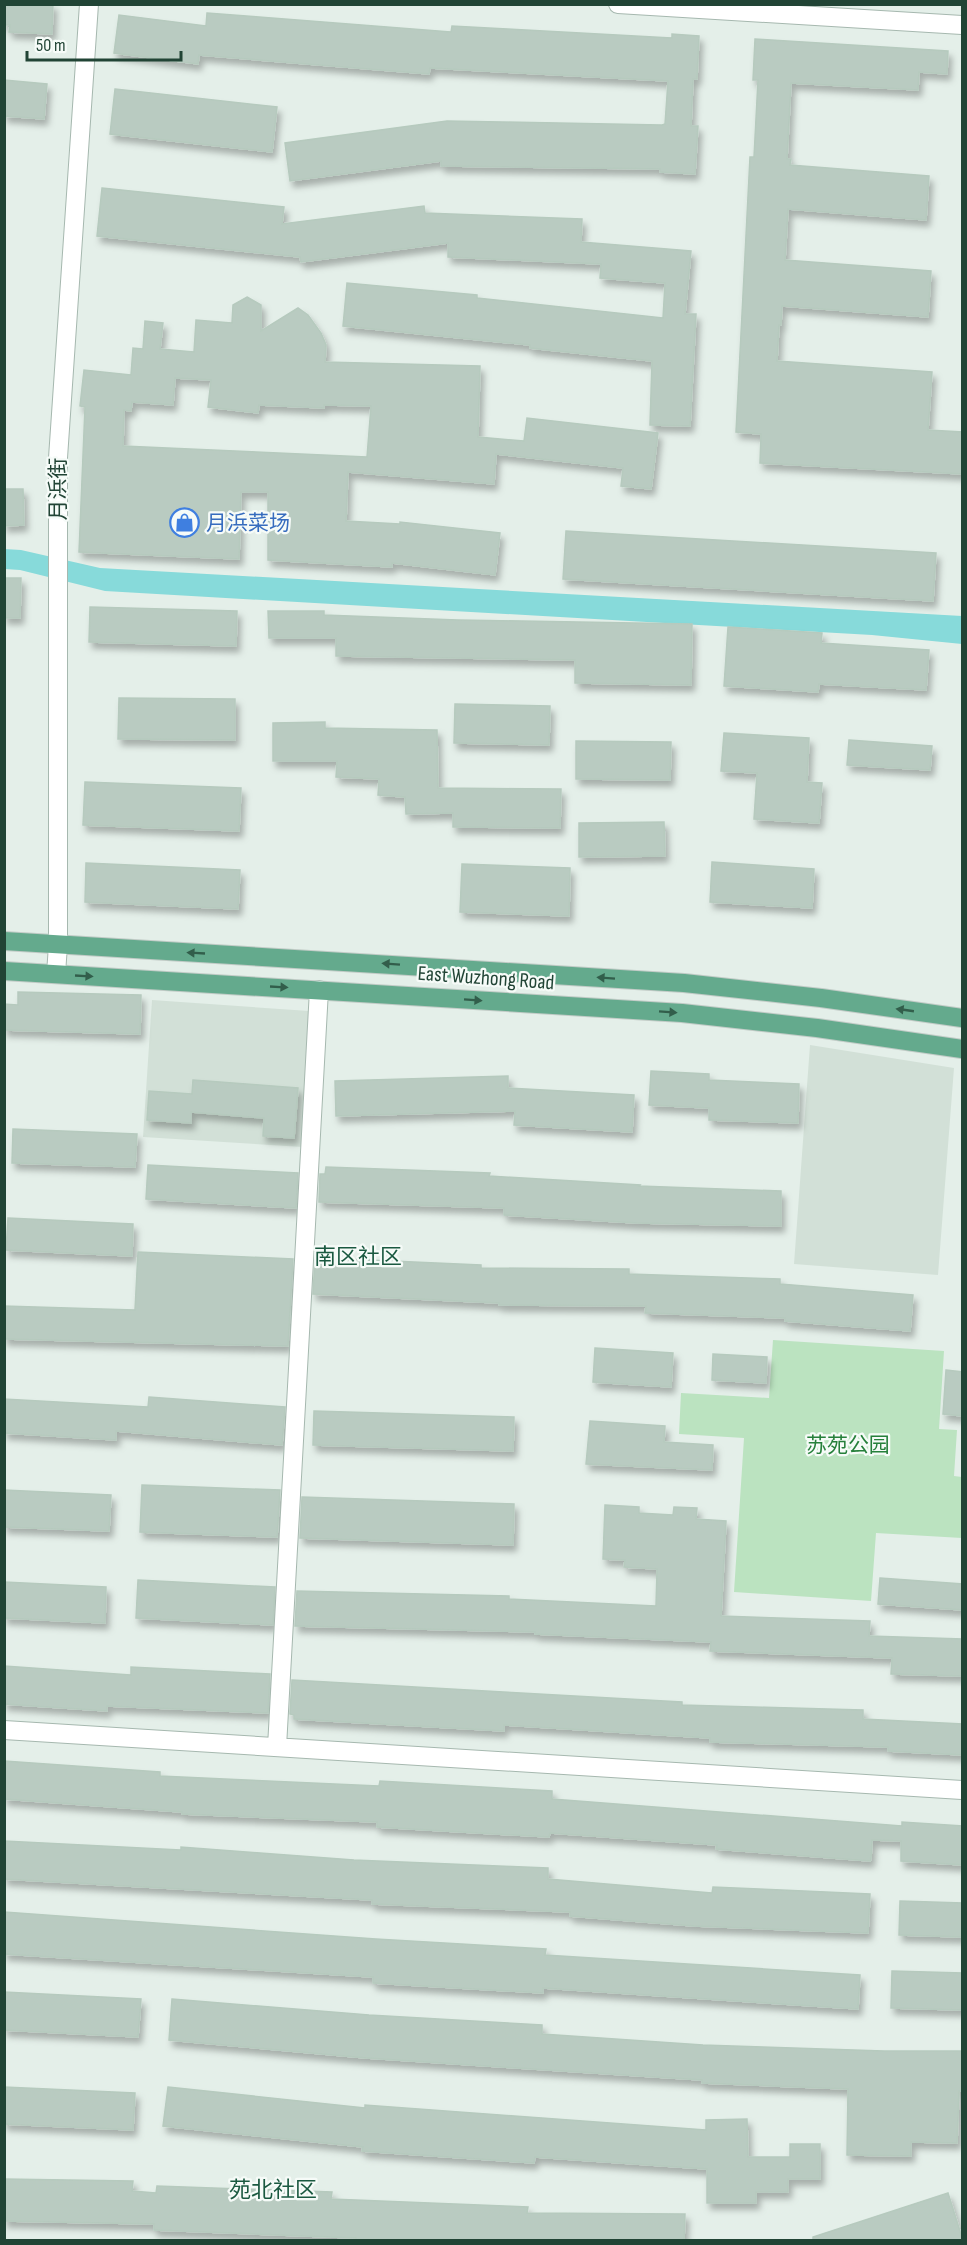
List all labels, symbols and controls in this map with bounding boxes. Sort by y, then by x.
scale bar [27,24,182,62]
text: 50 m [36,35,66,56]
street label: 月浜街 [46,458,71,521]
shop icon: 月浜菜场 [169,507,201,539]
place label: 月浜菜场 [206,511,290,536]
one-way arrow [187,948,206,957]
one-way arrow [381,960,400,969]
street label: East Wuzhong Road [417,961,555,995]
one-way arrow [74,971,93,981]
one-way arrow [597,974,616,983]
one-way arrow [269,983,288,992]
one-way arrow [464,995,483,1004]
one-way arrow [895,1005,914,1014]
one-way arrow [658,1008,677,1017]
district label: 南区社区 [314,1244,402,1271]
park label: 苏苑公园 [806,1433,890,1458]
district label: 苑北社区 [229,2177,317,2204]

